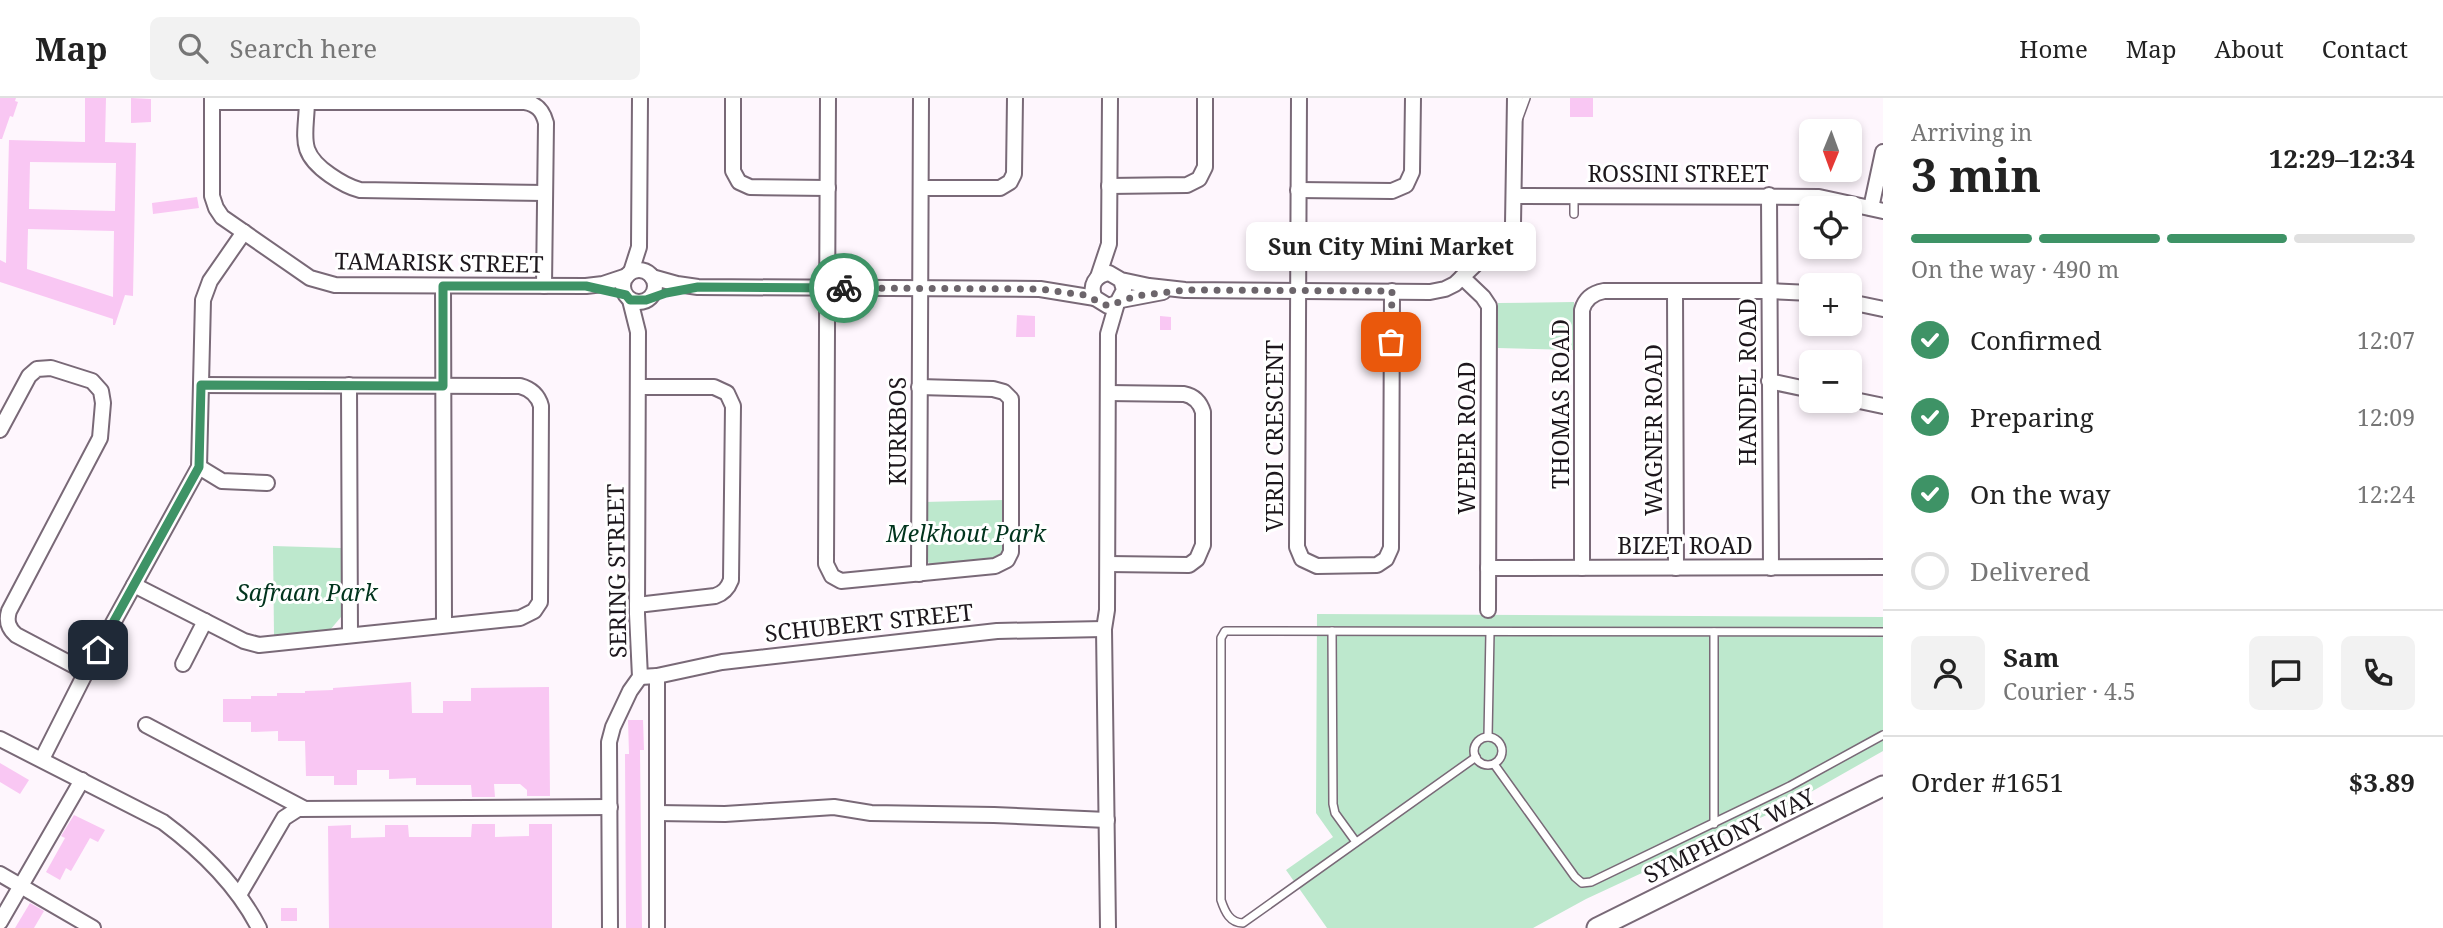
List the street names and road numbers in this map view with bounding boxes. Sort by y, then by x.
street label: ROSSINI STREET [1587,157,1769,189]
street label: TAMARISK STREET [334,244,544,280]
street label: HANDEL ROAD [1731,298,1763,466]
street label: THOMAS ROAD [1544,319,1576,489]
street label: VERDI CRESCENT [1258,340,1290,532]
street label: WAGNER ROAD [1637,344,1669,516]
street label: WEBER ROAD [1450,361,1482,515]
street label: KURKBOS [881,377,913,485]
street label: SERING STREET [598,484,634,658]
street label: BIZET ROAD [1617,529,1753,561]
street label: SCHUBERT STREET [763,595,975,649]
street label: SYMPHONY WAY [1638,779,1820,890]

